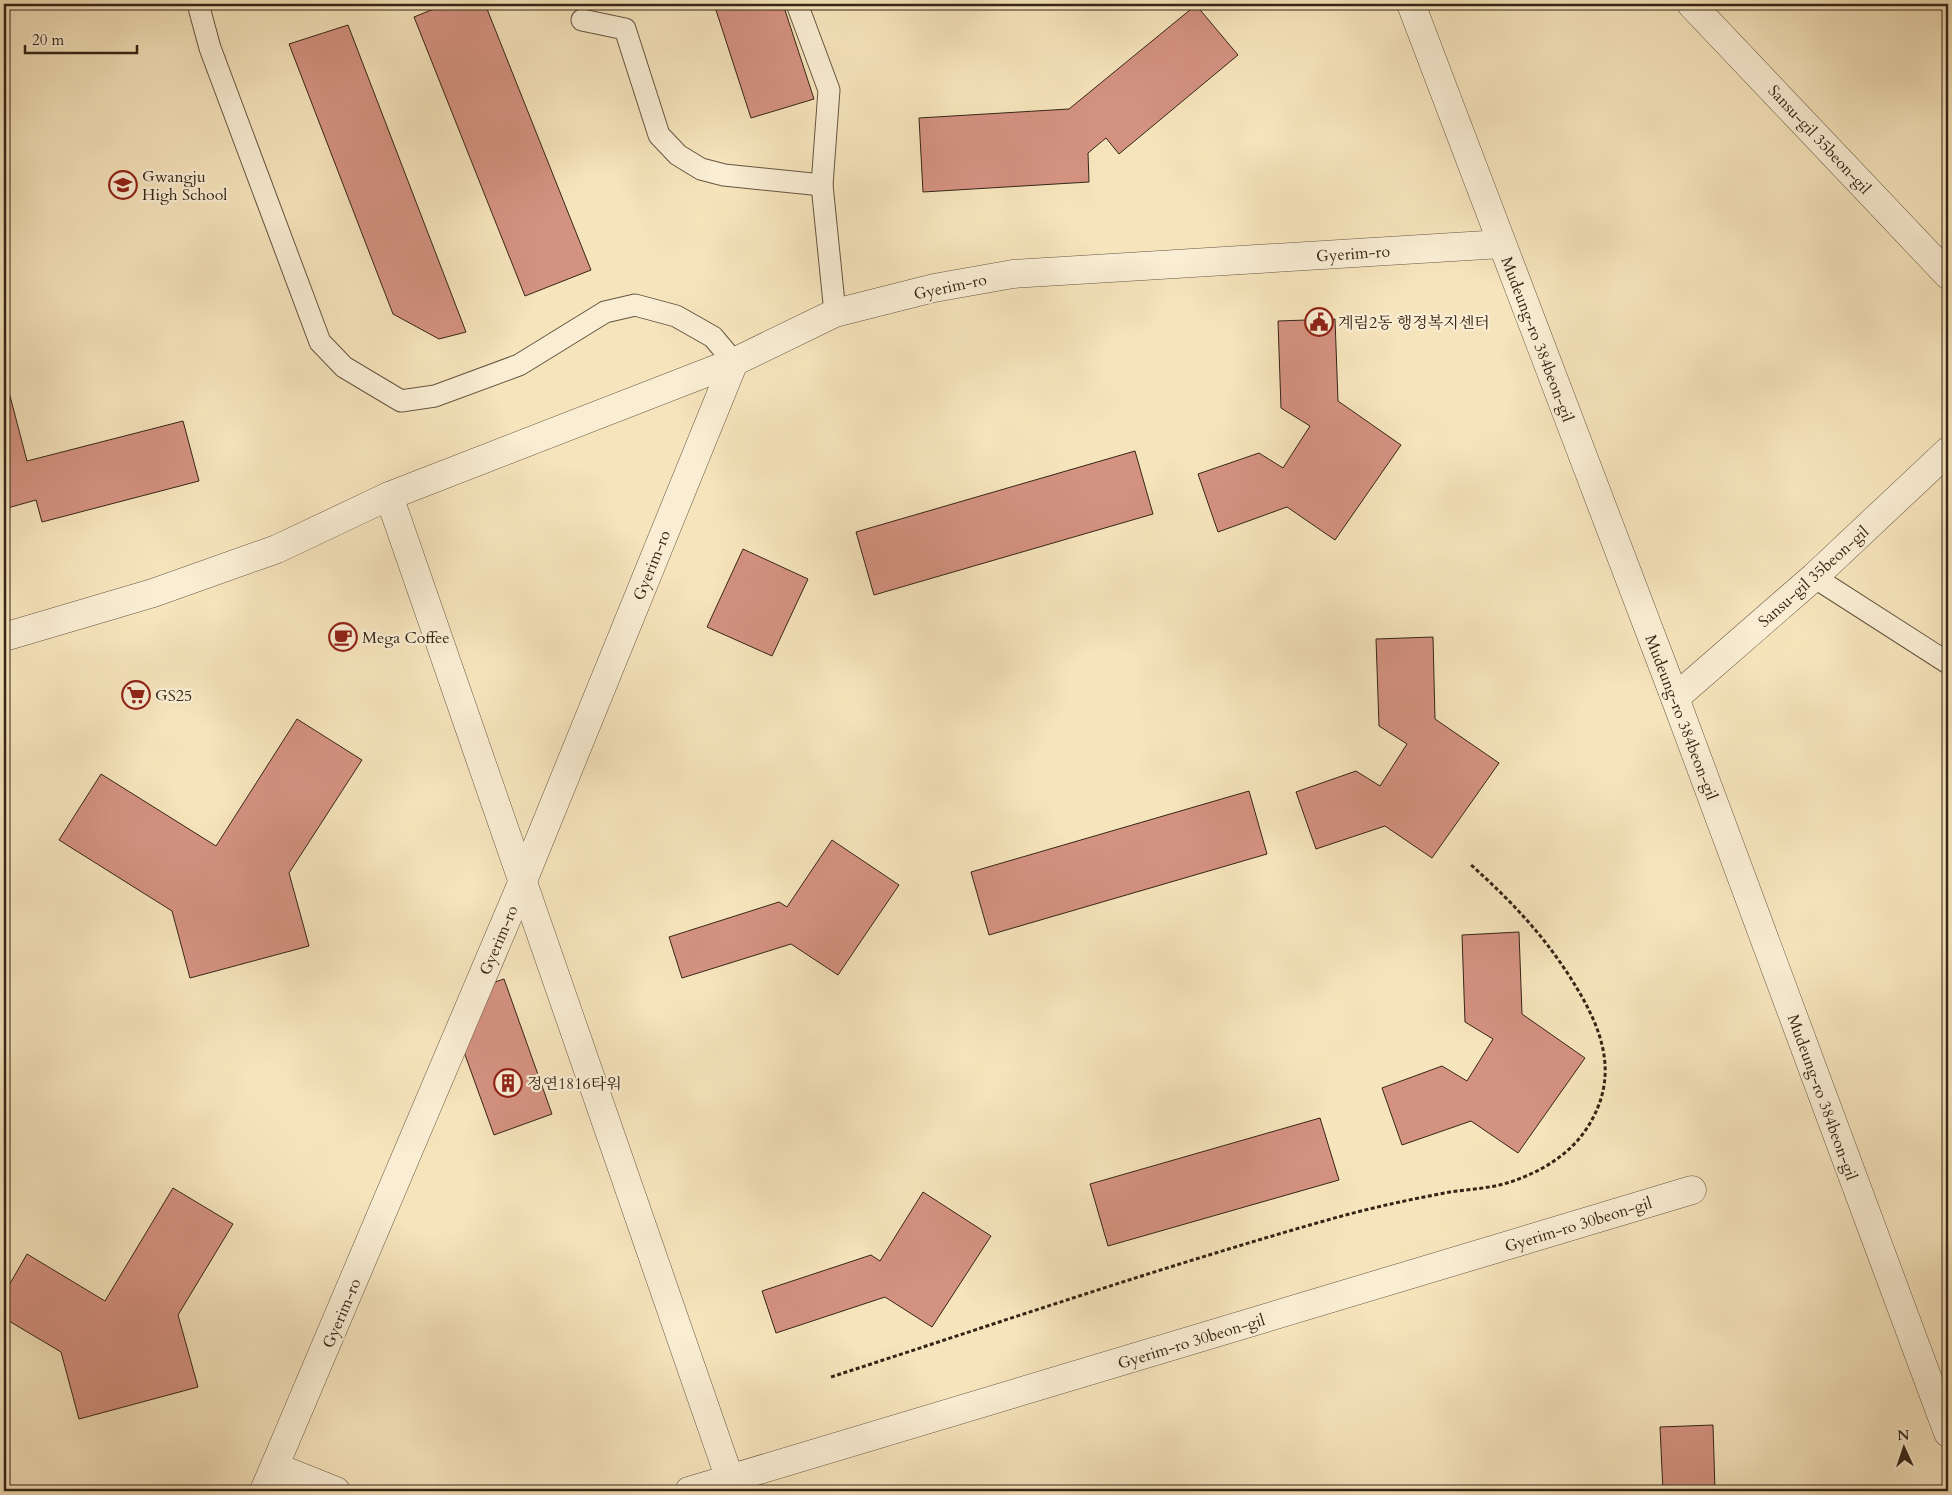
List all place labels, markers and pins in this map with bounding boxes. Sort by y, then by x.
place label: Gwangju High School [142,166,227,206]
school or university icon: Gwangju High School [108,170,138,200]
public building icon: 계림2동 행정복지센터 [1304,307,1334,337]
place label: 계림2동 행정복지센터 [1338,312,1490,334]
cafe icon: Mega Coffee [328,622,358,652]
place label: Mega Coffee [362,627,450,649]
supermarket icon: GS25 [121,680,151,710]
place label: GS25 [155,685,192,707]
building icon: 정연1816타워 [493,1068,523,1098]
place label: 정연1816타워 [527,1073,622,1095]

